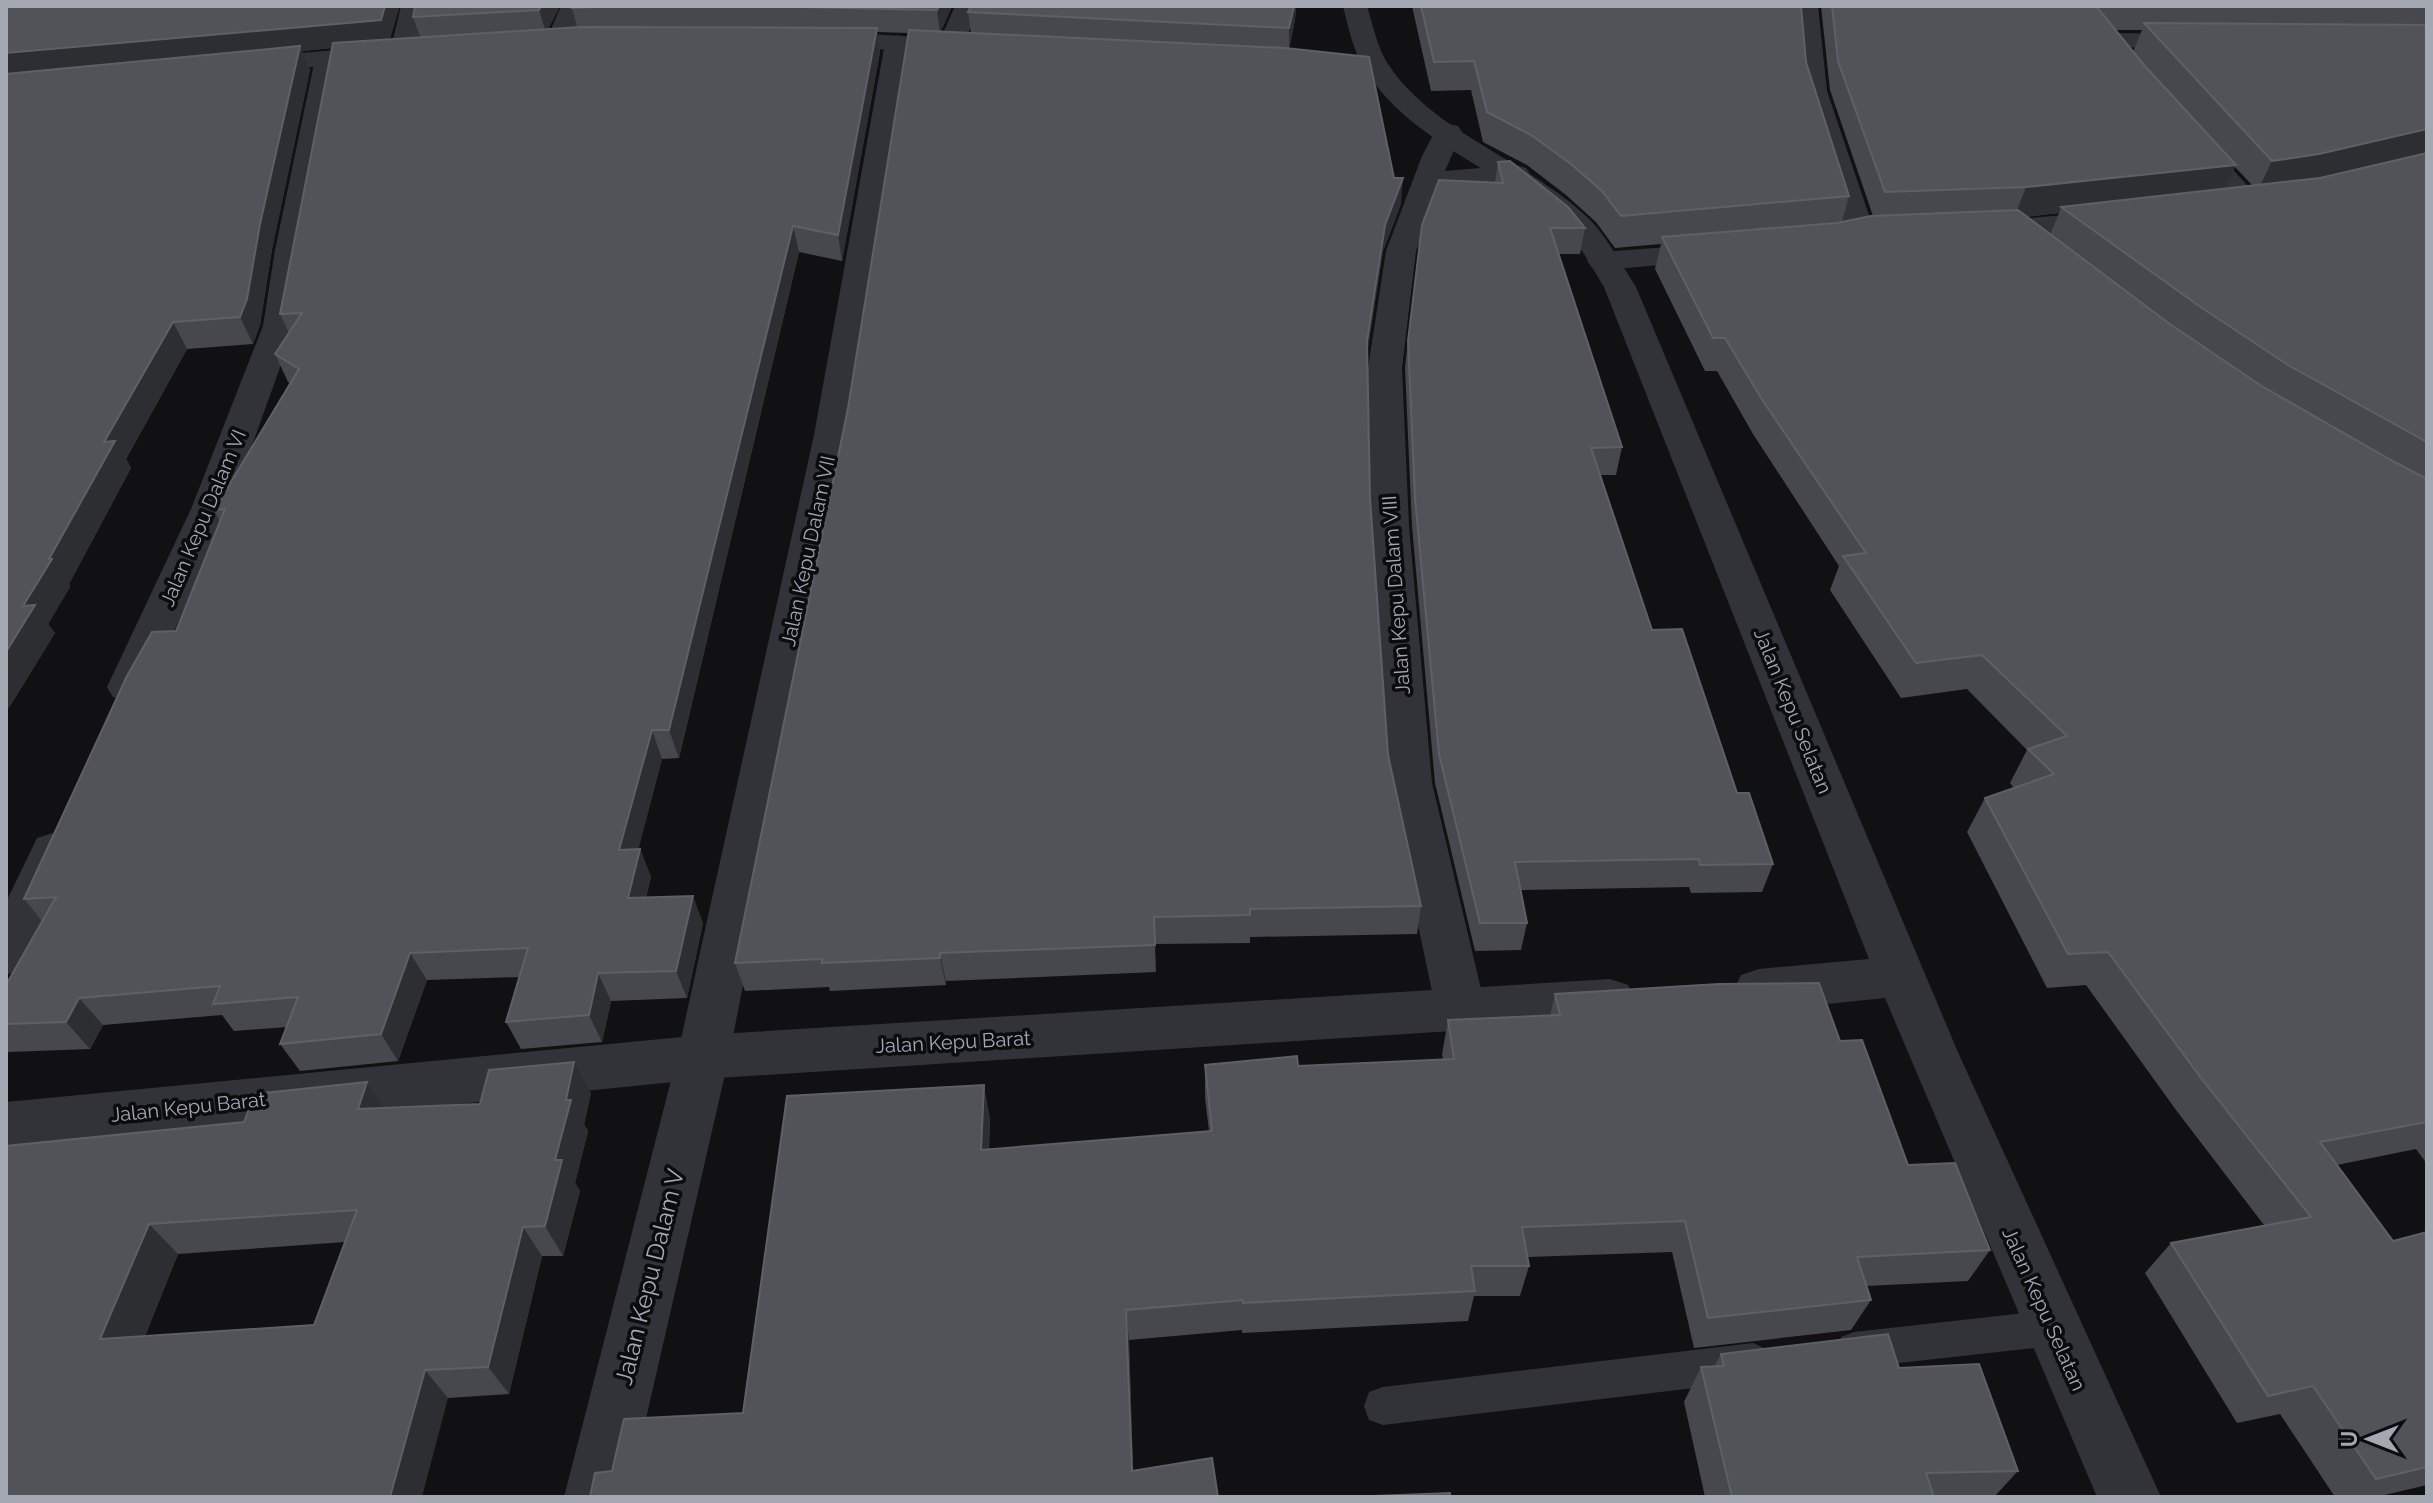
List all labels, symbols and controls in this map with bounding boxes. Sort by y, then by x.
street label: Jalan Kepu Dalam VI [155,426,251,610]
street label: Jalan Kepu Dalam VII [776,453,840,649]
street label: Jalan Kepu Dalam VIII [1377,495,1415,695]
street label: Jalan Kepu Selatan [1749,625,1837,797]
street label: Jalan Kepu Barat [875,1026,1032,1058]
street label: Jalan Kepu Barat [109,1087,267,1127]
street label: Jalan Kepu Dalam V [609,1166,690,1388]
street label: Jalan Kepu Selatan [1997,1224,2091,1394]
north arrow [2329,1399,2409,1479]
text: U [2336,1431,2362,1447]

